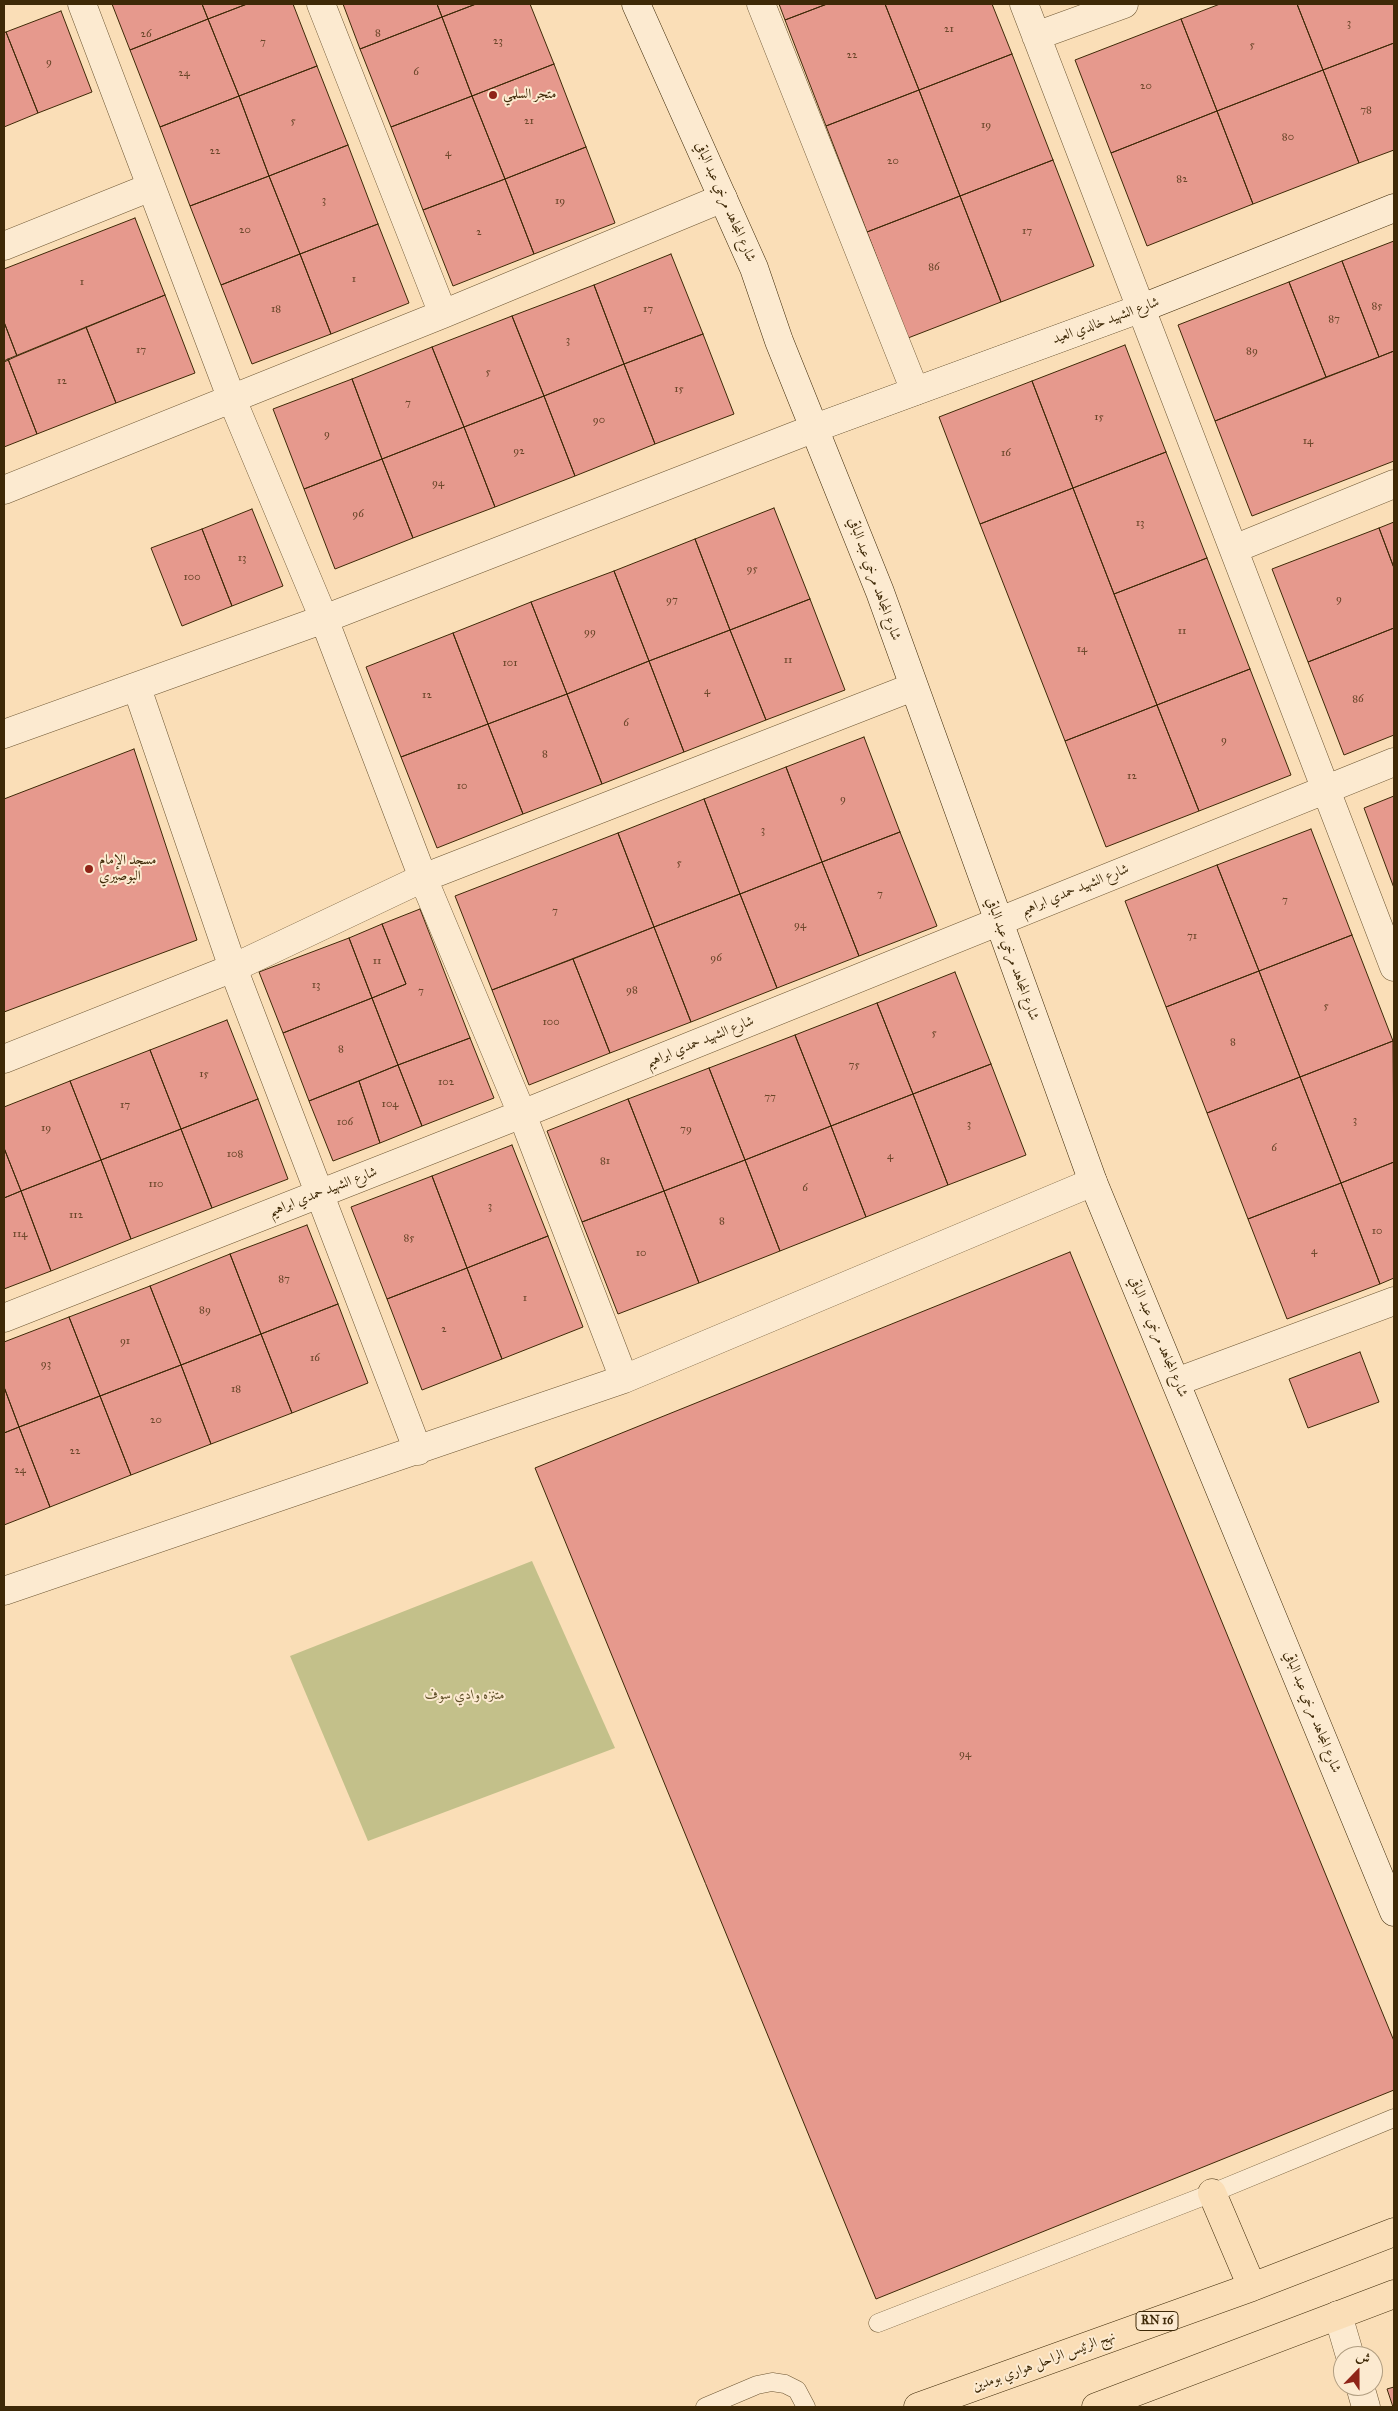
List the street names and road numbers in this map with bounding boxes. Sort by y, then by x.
street label: شارع المجاهد مرخي عبد الباقي [691,139,759,265]
street label: شارع الشهيد خالدي العيد [1050,294,1162,348]
street label: شارع المجاهد مرخي عبد الباقي [844,515,904,643]
street label: شارع الشهيد حمدي ابراهيم [1019,861,1131,919]
street label: شارع المجاهد مرخي عبد الباقي [982,895,1042,1023]
street label: شارع الشهيد حمدي ابراهيم [644,1013,756,1071]
street label: شارع الشهيد حمدي ابراهيم [266,1164,380,1220]
street label: شارع المجاهد مرخي عبد الباقي [1125,1274,1191,1400]
street label: شارع المجاهد مرخي عبد الباقي [1280,1649,1344,1775]
road number: RN 16 [1136,2312,1178,2330]
street label: نهج الرئيس الراحل هواري بومدين [970,2328,1118,2396]

